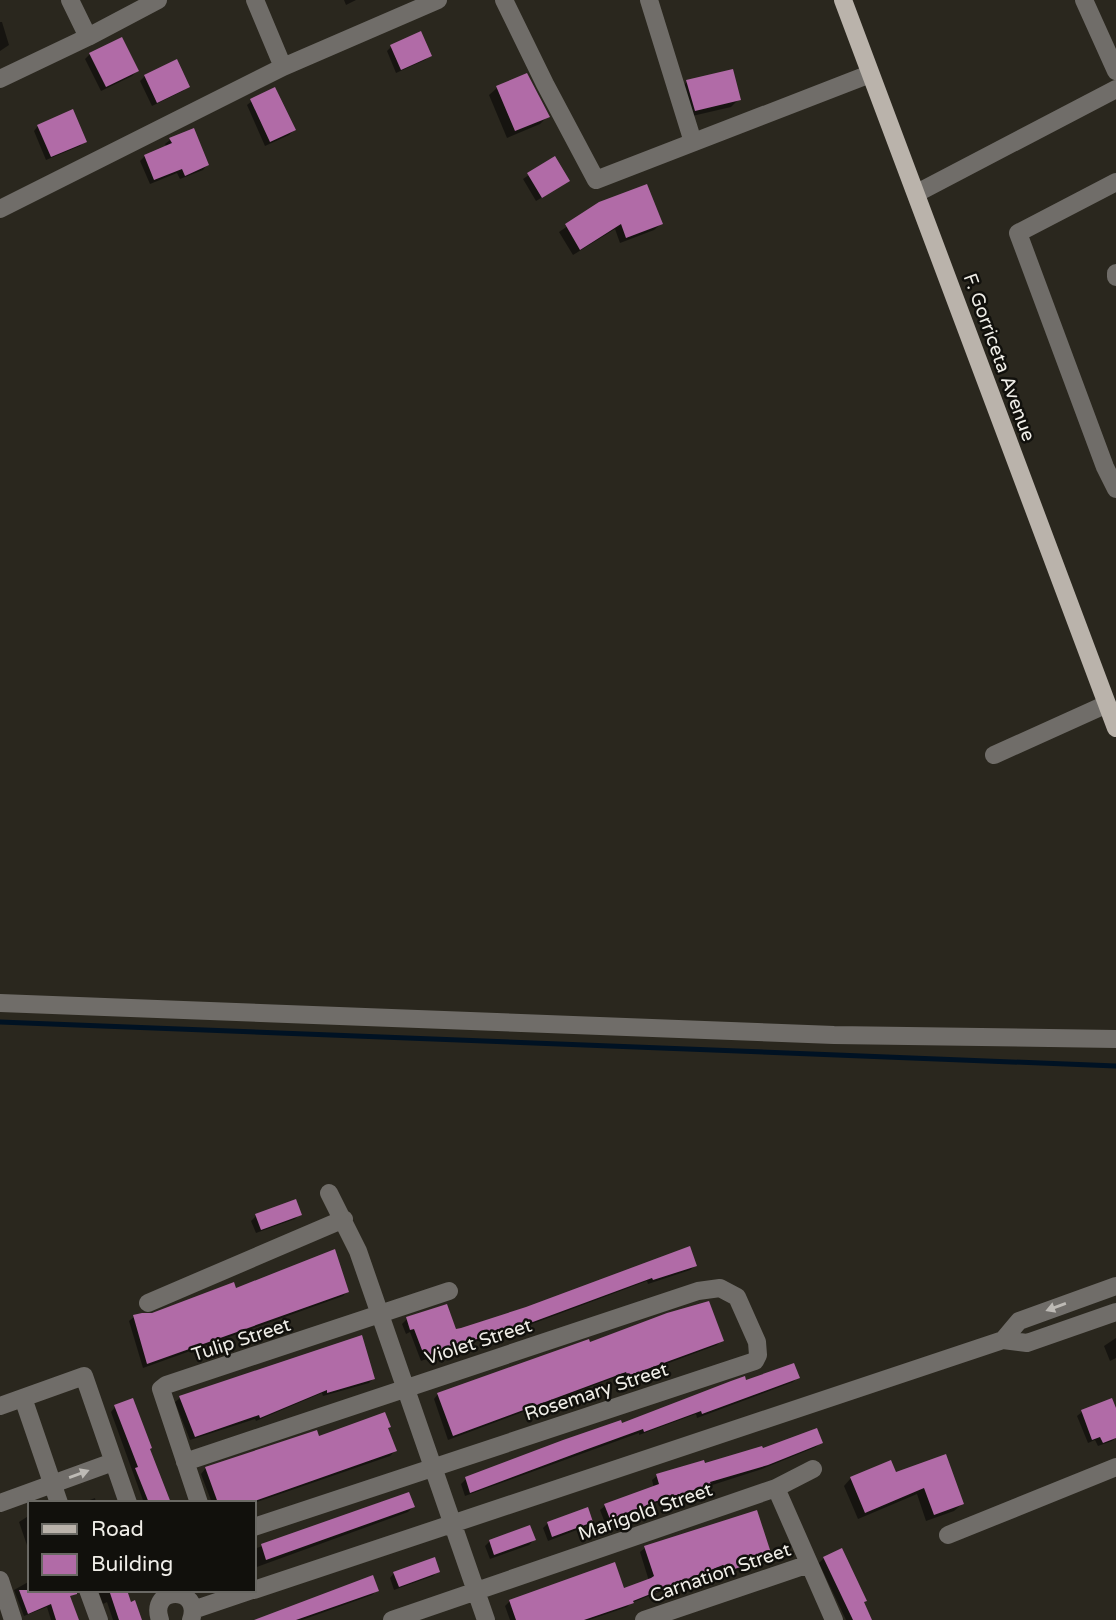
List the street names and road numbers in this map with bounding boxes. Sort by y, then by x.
street label: F. Gorriceta Avenue [958,270,1040,444]
street label: Tulip Street [189,1314,294,1366]
street label: Violet Street [422,1314,535,1370]
street label: Rosemary Street [522,1358,671,1426]
street label: Marigold Street [575,1479,715,1545]
street label: Carnation Street [647,1539,794,1607]

